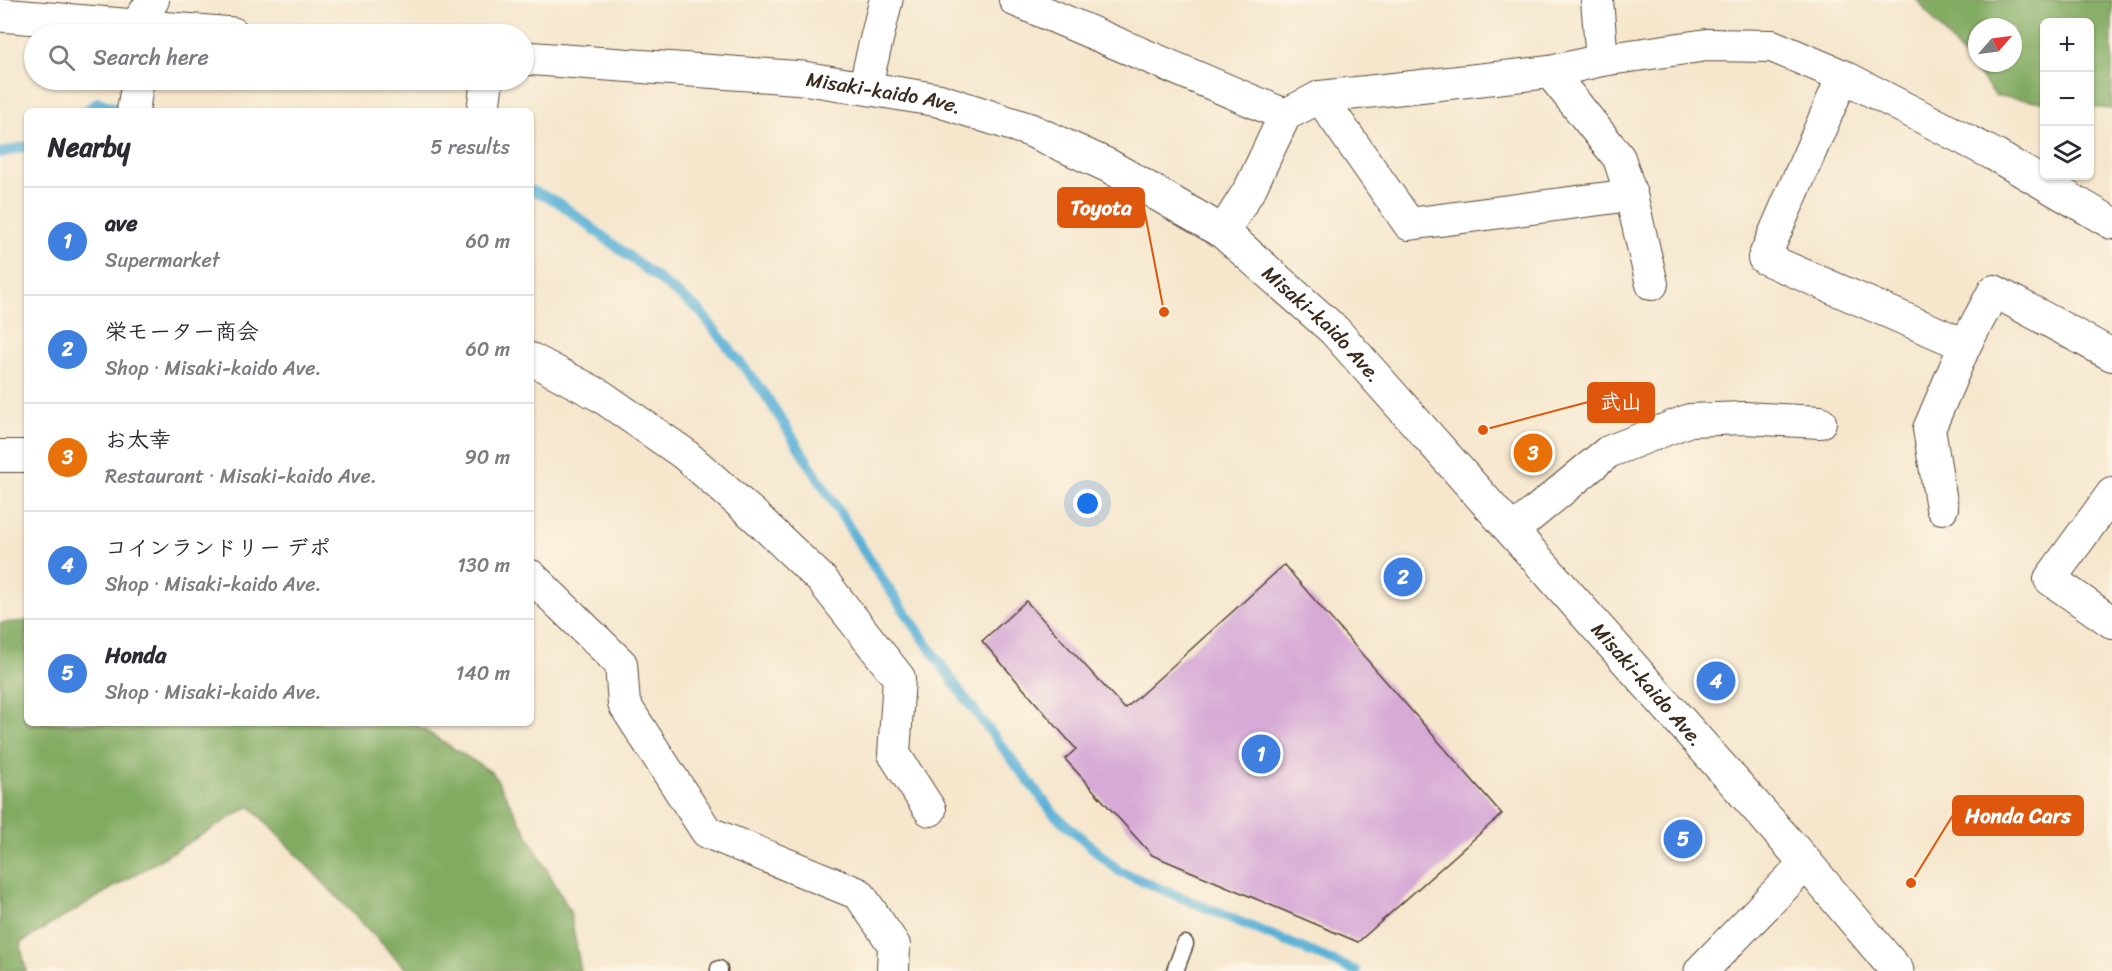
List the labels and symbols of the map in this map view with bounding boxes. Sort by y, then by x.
north arrow [1968,18,2022,72]
street label: Misaki-kaido Ave. [804,61,966,124]
callout: Toyota [1058,188,1144,227]
text: Toyota [1070,189,1132,227]
street label: Misaki-kaido Ave. [1254,256,1391,391]
callout: 武山 [1588,383,1654,422]
text: 武山 [1600,383,1642,421]
pin: 3 [1514,430,1552,476]
your location [1073,489,1102,518]
pin: 2 [1384,554,1422,600]
street label: Misaki-kaido Ave. [1582,614,1713,755]
pin: 4 [1696,658,1736,704]
pin: 1 [1242,732,1280,777]
callout: Honda Cars [1953,796,2083,835]
text: Honda Cars [1964,797,2072,835]
pin: 5 [1664,816,1702,862]

